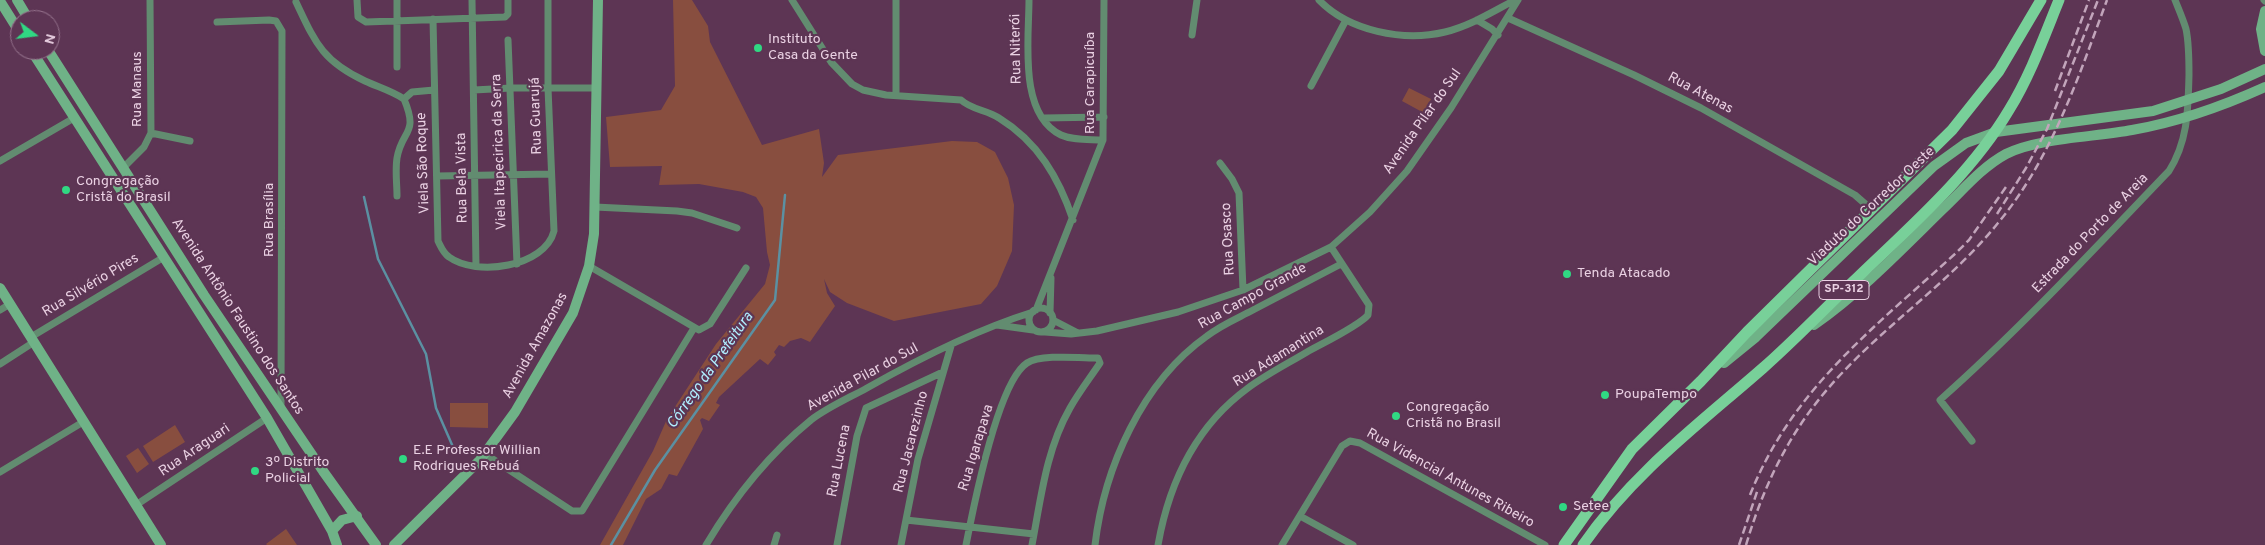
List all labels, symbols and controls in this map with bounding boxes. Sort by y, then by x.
north arrow [10,10,60,60]
street label: Rua Niterói [1008,14,1026,84]
text: N [39,32,59,46]
place label: Instituto Casa da Gente [768,32,858,64]
street label: Rua Carapicuíba [1083,32,1099,134]
marker: Instituto Casa da Gente [752,42,764,54]
street label: Rua Manaus [130,51,146,127]
street label: Avenida Pilar do Sul [1380,66,1466,178]
street label: Rua Atenas [1664,70,1736,118]
street label: Viela Itapecirica da Serra [489,74,511,230]
street label: Rua Guarujá [527,77,547,155]
street label: Viela São Roque [414,112,434,214]
street label: Rua Bela Vista [454,133,472,223]
street label: Viaduto do Corredor Oeste [1805,144,1939,270]
street label: Estrada do Porto de Areia [2029,171,2153,297]
place label: Congregação Cristã do Brasil [76,174,171,206]
street label: Rua Brasília [262,183,278,257]
marker: Congregação Cristã do Brasil [60,184,72,196]
street label: Rua Osasco [1219,202,1239,276]
street label: Avenida Antônio Faustino dos Santos [167,216,307,418]
street label: Rua Silvério Pires [40,251,142,321]
street label: Rua Campo Grande [1196,260,1310,334]
place label: Tenda Atacado [1577,266,1670,282]
marker: Tenda Atacado [1561,268,1573,280]
road number: SP-312 [1819,280,1869,300]
street label: Avenida Amazonas [500,290,572,402]
water label: Córrego da Prefeitura [664,309,758,433]
street label: Rua Adamantina [1231,322,1327,392]
street label: Avenida Pilar do Sul [804,340,922,416]
place label: PoupaTempo [1615,387,1697,403]
street label: Rua Jacarezinho [891,389,933,495]
marker: PoupaTempo [1599,389,1611,401]
place label: Congregação Cristã no Brasil [1406,400,1501,432]
street label: Rua Igarapava [956,403,998,493]
marker: Congregação Cristã no Brasil [1390,410,1402,422]
street label: Rua Araguari [156,421,234,481]
street label: Rua Lucena [825,423,855,499]
street label: Rua Videncial Antunes Ribeiro [1363,426,1537,532]
place label: E.E Professor Willian Rodrigues Rebuá [413,443,541,476]
marker: E.E Professor Willian Rodrigues Rebuá [397,453,409,465]
place label: 3º Distrito Policial [265,455,329,488]
marker: 3º Distrito Policial [249,465,261,477]
place label: Setee [1573,499,1609,515]
marker: Setee [1557,501,1569,513]

